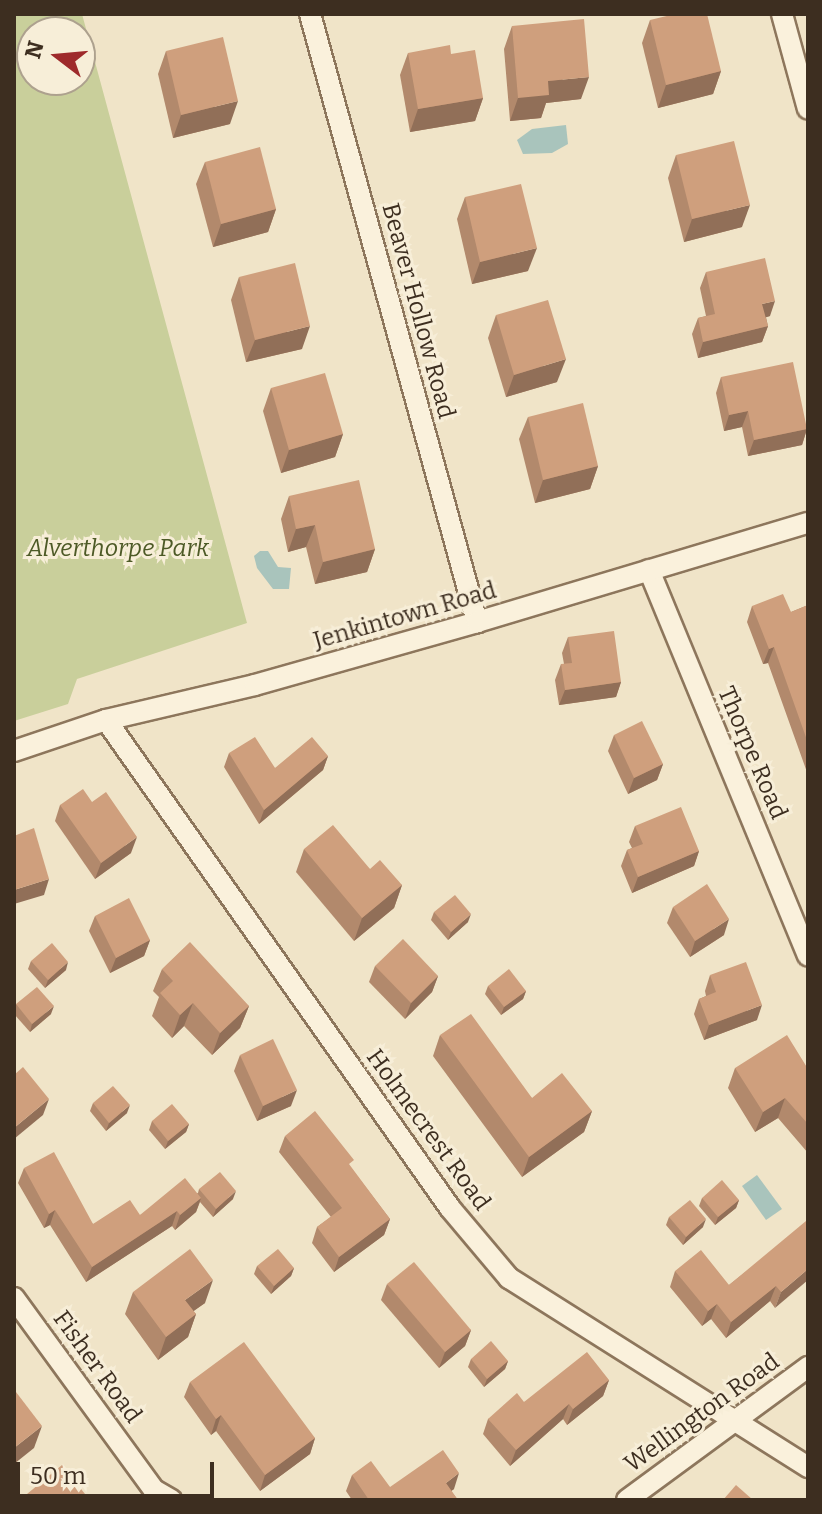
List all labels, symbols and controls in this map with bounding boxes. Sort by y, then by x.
north arrow [16,16,96,96]
text: N [19,38,50,62]
street label: Beaver Hollow Road [375,200,461,422]
park label: Alverthorpe Park [27,535,209,563]
street label: Jenkintown Road [310,576,500,656]
street label: Thorpe Road [711,682,793,824]
street label: Holmecrest Road [360,1044,496,1216]
street label: Fisher Road [47,1305,147,1429]
street label: Wellington Road [619,1347,785,1479]
scale bar [20,1446,218,1496]
text: 50 m [30,1462,86,1490]

